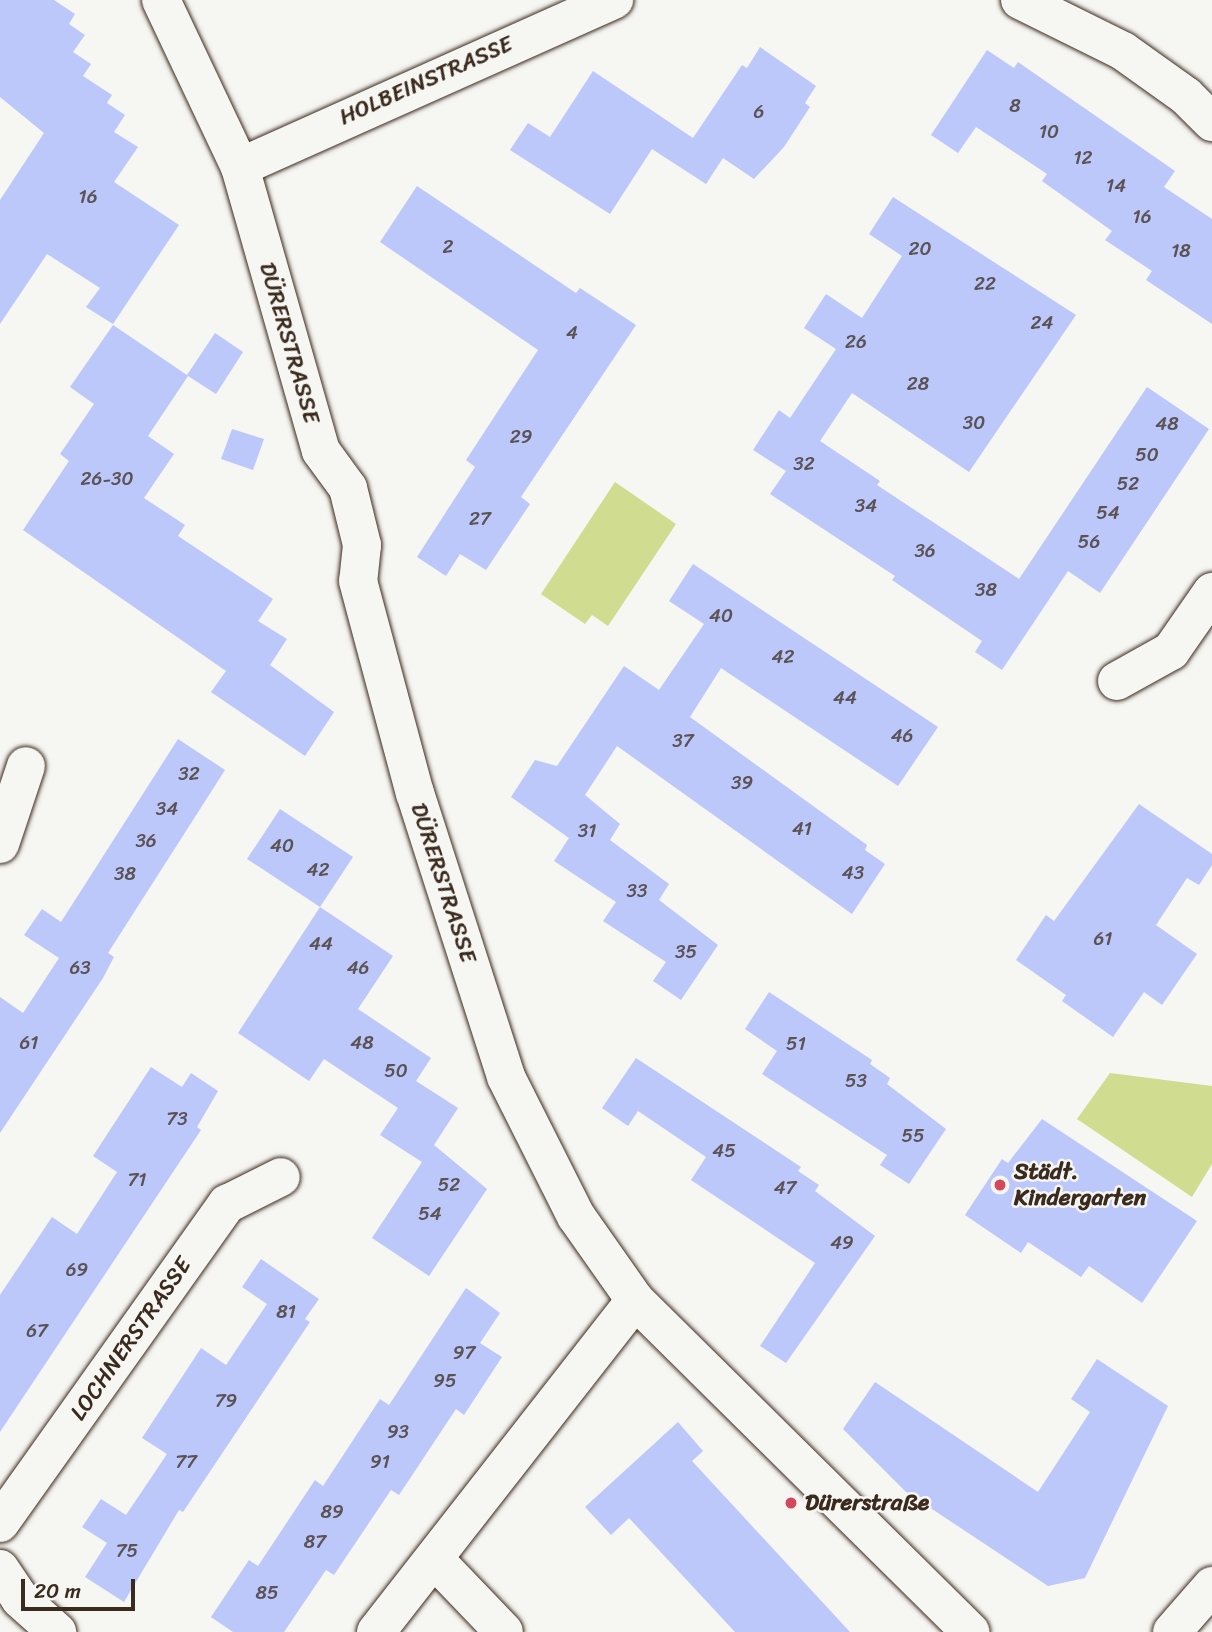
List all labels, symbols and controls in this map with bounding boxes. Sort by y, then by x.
street label: HOLBEINSTRASSE [335,30,517,132]
house number: 8 [1009,95,1021,117]
house number: 6 [754,101,764,123]
house number: 10 [1039,121,1059,143]
house number: 12 [1073,147,1093,169]
house number: 14 [1106,175,1126,197]
house number: 16 [79,186,97,208]
house number: 16 [1133,206,1151,228]
house number: 2 [443,236,453,258]
house number: 20 [909,238,931,260]
house number: 18 [1171,240,1191,262]
street label: DÜRERSTRASSE [253,259,325,427]
house number: 22 [974,273,996,295]
house number: 24 [1031,312,1053,334]
house number: 4 [566,322,578,344]
house number: 26 [845,331,867,353]
house number: 28 [907,373,929,395]
house number: 30 [963,412,985,434]
house number: 48 [1155,413,1179,435]
house number: 29 [510,426,532,448]
house number: 50 [1135,444,1159,466]
house number: 32 [793,453,815,475]
house number: 26-30 [80,468,134,490]
house number: 52 [1117,473,1139,495]
house number: 34 [855,495,877,517]
house number: 54 [1096,502,1120,524]
house number: 27 [469,508,491,530]
house number: 56 [1078,531,1100,553]
house number: 36 [914,540,936,562]
house number: 38 [975,579,997,601]
house number: 40 [709,605,733,627]
house number: 42 [772,646,794,668]
house number: 44 [833,687,857,709]
house number: 46 [891,725,913,747]
house number: 37 [672,730,694,752]
house number: 32 [178,763,200,785]
house number: 39 [731,772,753,794]
house number: 34 [156,798,178,820]
street label: DÜRERSTRASSE [404,800,482,966]
house number: 41 [792,818,812,840]
house number: 31 [578,820,596,842]
house number: 36 [135,830,157,852]
house number: 40 [270,835,294,857]
house number: 42 [307,859,329,881]
house number: 43 [842,862,864,884]
house number: 38 [114,863,136,885]
house number: 33 [627,880,647,902]
house number: 61 [1094,928,1112,950]
house number: 44 [309,933,333,955]
house number: 35 [675,941,697,963]
house number: 63 [69,957,91,979]
house number: 46 [347,957,369,979]
house number: 61 [20,1032,38,1054]
house number: 48 [350,1032,374,1054]
house number: 51 [786,1033,806,1055]
house number: 50 [384,1060,408,1082]
house number: 53 [845,1070,867,1092]
house number: 73 [166,1108,188,1130]
house number: 55 [901,1125,925,1147]
house number: 45 [712,1140,736,1162]
place label: Städt. Kindergarten [1014,1158,1146,1212]
house number: 71 [128,1169,146,1191]
house number: 52 [438,1174,460,1196]
house number: 47 [774,1177,796,1199]
marker: Städt. Kindergarten [992,1177,1008,1193]
house number: 54 [418,1203,442,1225]
house number: 49 [830,1232,854,1254]
street label: LOCHNERSTRASSE [65,1252,197,1426]
house number: 69 [66,1259,88,1281]
house number: 81 [276,1301,296,1323]
house number: 67 [26,1320,48,1342]
house number: 97 [453,1342,475,1364]
house number: 95 [433,1370,457,1392]
house number: 79 [215,1390,237,1412]
house number: 93 [387,1421,409,1443]
house number: 77 [175,1451,197,1473]
house number: 91 [370,1451,390,1473]
place label: Dürerstraße [805,1489,929,1517]
marker: Dürerstraße [783,1495,799,1511]
house number: 89 [320,1501,344,1523]
house number: 87 [304,1531,326,1553]
house number: 75 [116,1540,138,1562]
scale bar [24,1566,138,1610]
text: 20 m [34,1572,81,1610]
house number: 85 [255,1582,279,1604]

